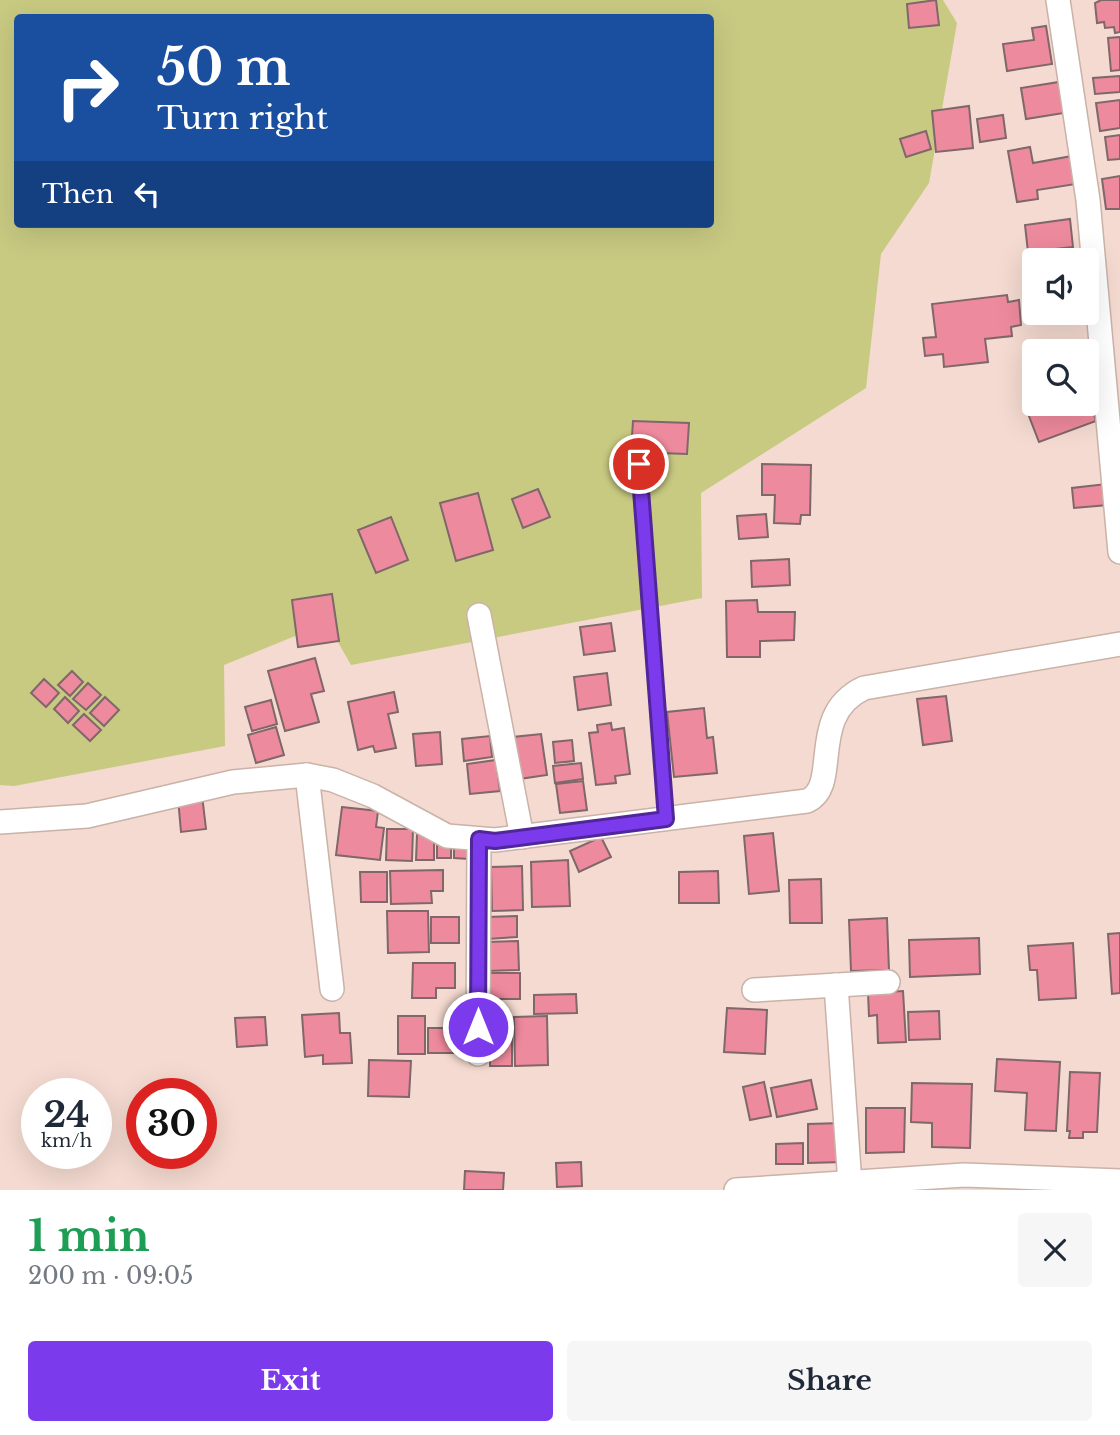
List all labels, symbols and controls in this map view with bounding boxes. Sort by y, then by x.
text: 50 m [157,37,290,98]
icon: right [42,42,133,133]
text: Turn right [157,98,328,138]
icon: left [128,175,166,213]
text: Then [42,178,114,210]
map controls [1022,248,1099,416]
button: sound [1022,248,1099,325]
button: search [1022,339,1099,416]
pin [609,434,669,494]
icon: arrive [620,445,658,483]
position arrow [441,990,515,1064]
speed limit sign: 30 [126,1078,217,1169]
text: 24 [43,1093,90,1136]
text: km/h [41,1130,92,1152]
text: 1 min [28,1210,150,1262]
button: close [1018,1213,1092,1287]
text: 200 m · 09:05 [28,1262,193,1290]
button: Exit [28,1341,553,1421]
button: Share [567,1341,1092,1421]

